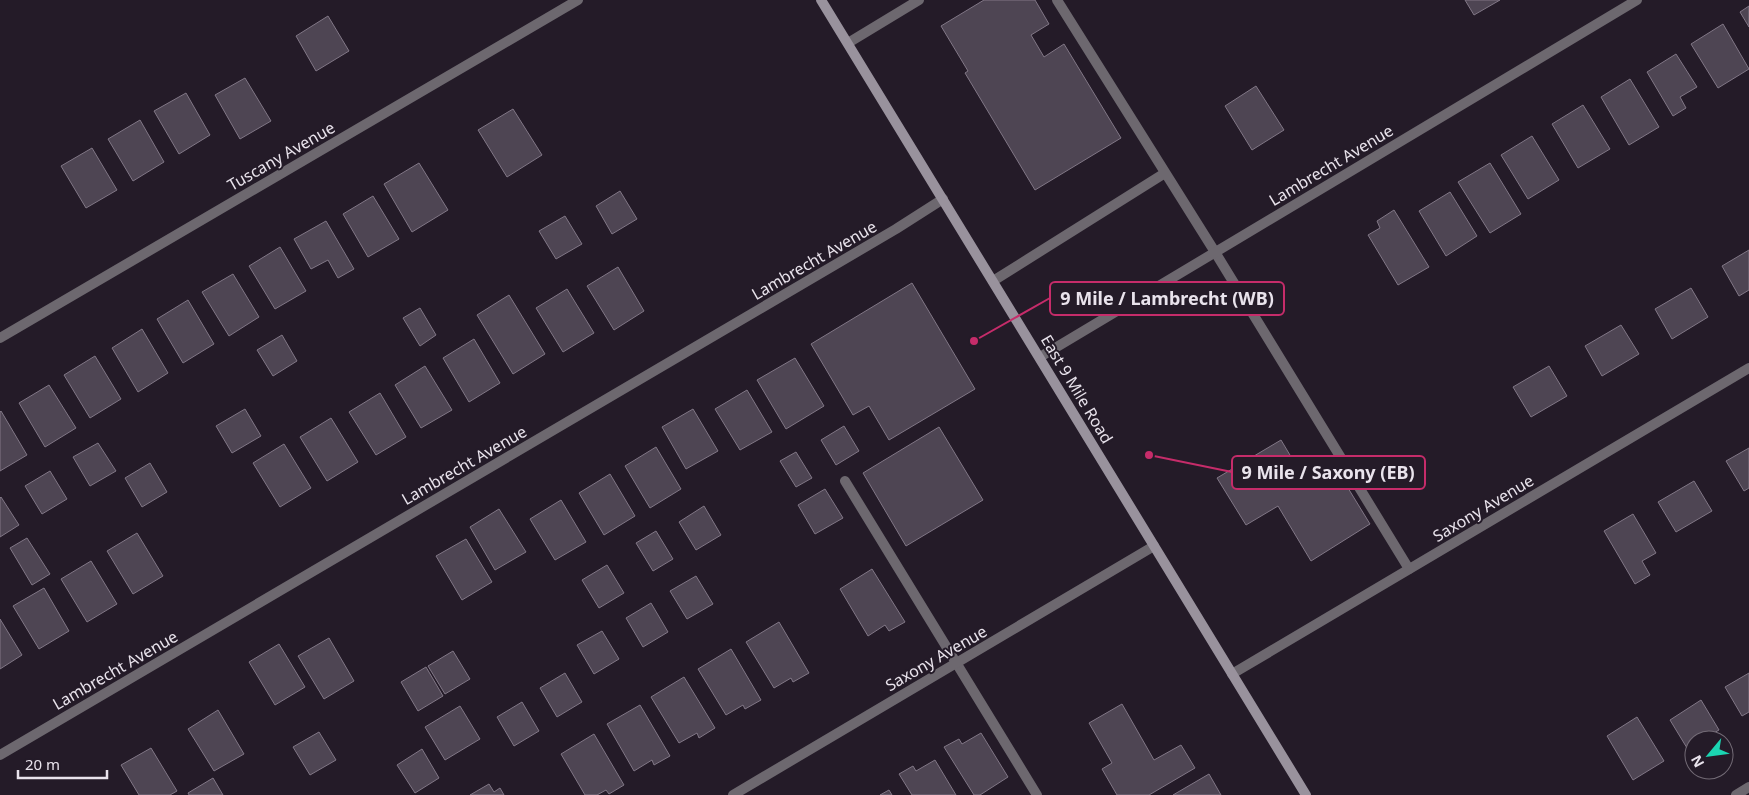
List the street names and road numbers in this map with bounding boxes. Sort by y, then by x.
street label: Tuscany Avenue [223,116,339,196]
street label: Lambrecht Avenue [1265,119,1397,211]
street label: Lambrecht Avenue [747,215,881,305]
street label: East 9 Mile Road [1036,331,1118,447]
street label: Lambrecht Avenue [397,420,531,510]
street label: Saxony Avenue [1428,469,1538,547]
street label: Saxony Avenue [881,620,991,696]
street label: Lambrecht Avenue [48,625,182,715]

